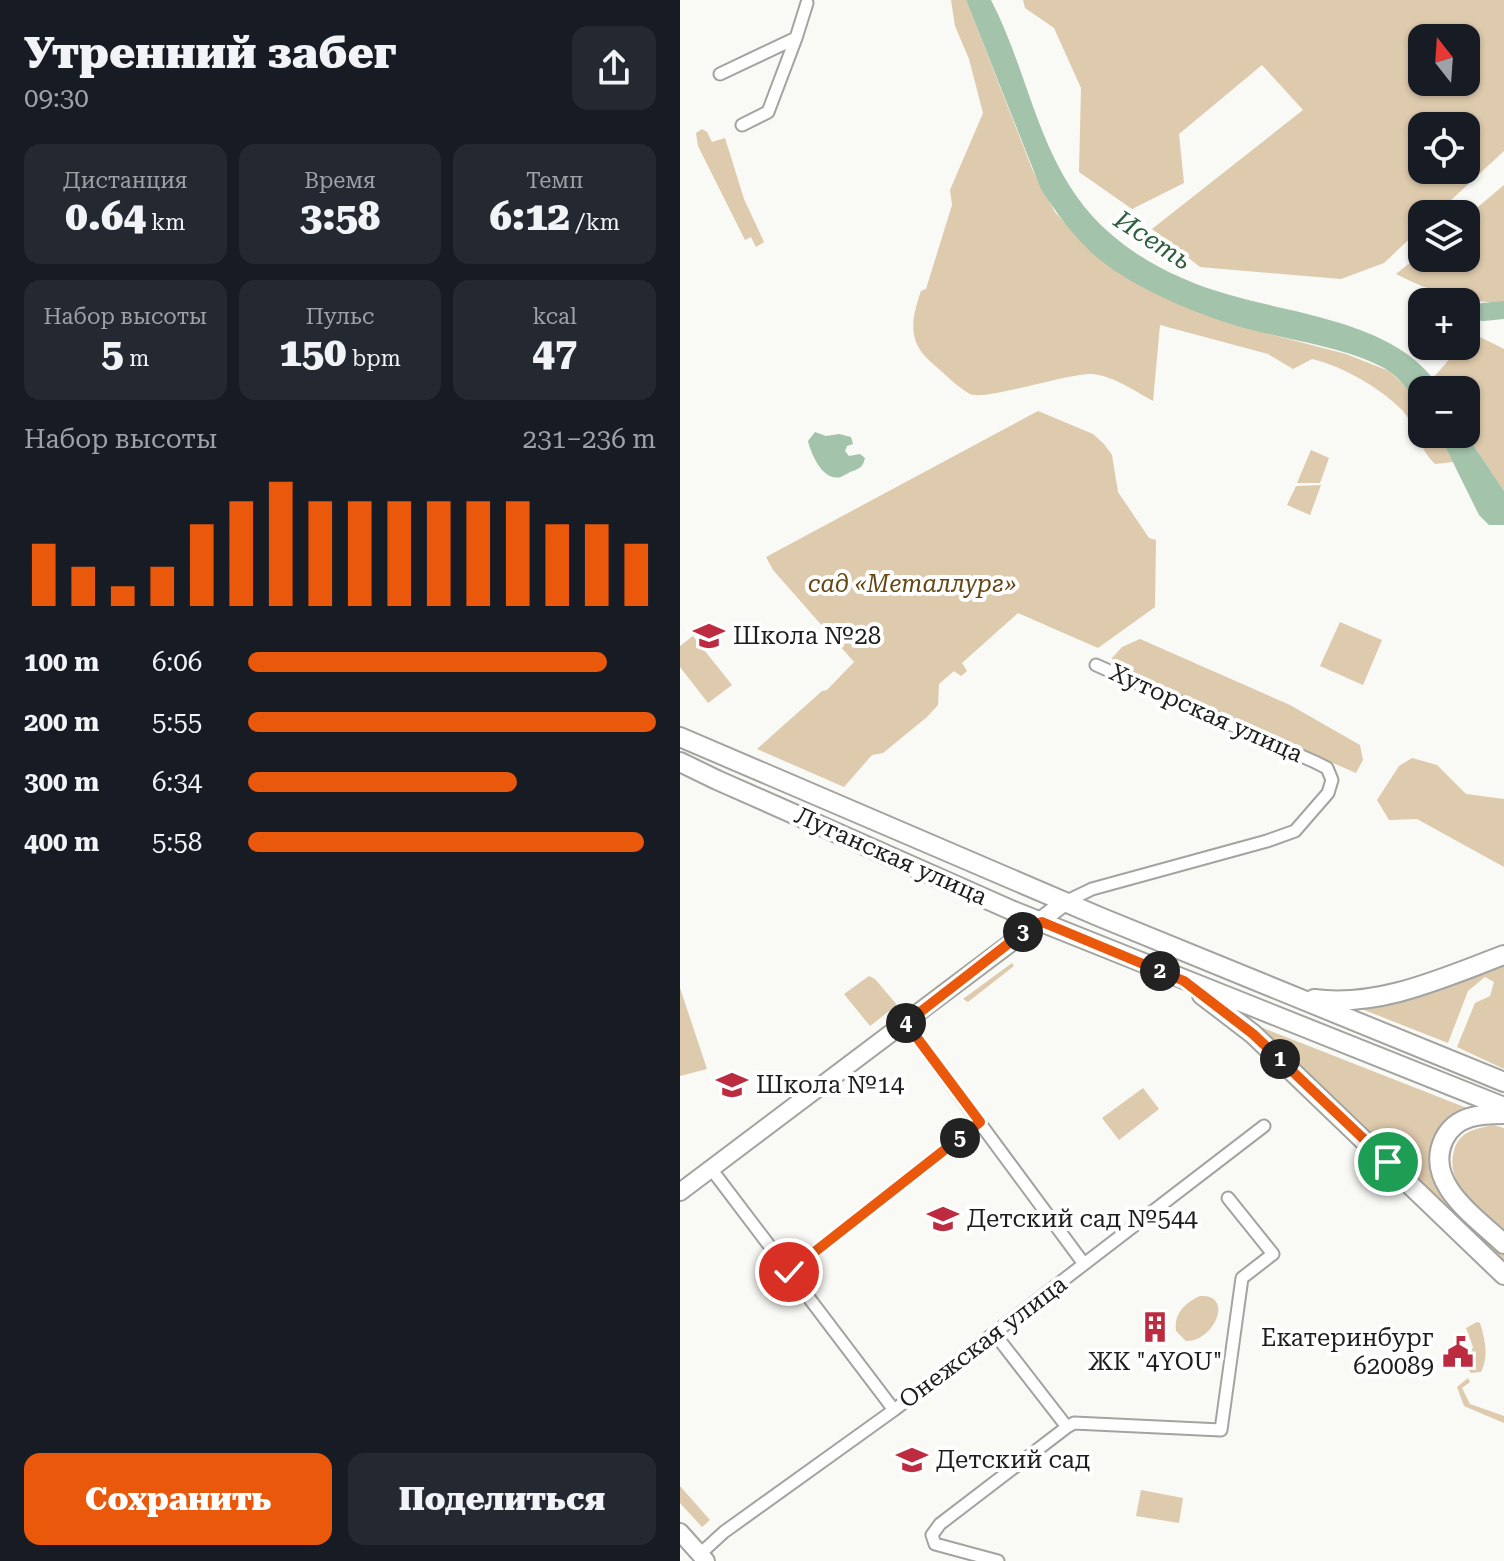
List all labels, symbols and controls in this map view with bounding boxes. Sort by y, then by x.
north arrow [1408,24,1480,96]
map controls [1408,24,1480,448]
button: share [572,26,656,110]
text: Утренний забег [24,27,397,79]
text: 09:30 [24,83,89,113]
button: locate [1408,112,1480,184]
text: Дистанция [63,168,188,193]
text: Время [304,168,376,193]
text: Темп [526,168,583,193]
text: 0.64 [65,193,146,240]
text: 3:58 [300,193,380,240]
text: 6:12 [489,193,570,240]
button: layers [1408,200,1480,272]
water label: Исеть [1108,203,1197,276]
text: km [146,210,185,235]
text: /km [570,210,620,235]
button: + [1408,288,1480,360]
text: Набор высоты [43,304,207,329]
text: Пульс [306,304,374,329]
text: kcal [533,304,577,329]
text: 5 [101,329,124,376]
text: 150 [279,329,346,376]
text: 47 [532,329,577,376]
text: m [124,346,149,371]
text: bpm [346,346,401,371]
button: − [1408,376,1480,448]
text: Набор высоты [24,424,217,454]
text: 231–236 m [523,424,656,454]
park label: сад «Металлург» [808,570,1016,598]
school or university icon: Школа №28 [692,619,726,653]
place label: Школа №28 [733,622,881,650]
text: 100 m [24,647,99,677]
text: 6:06 [152,647,202,677]
street label: Хуторская улица [1105,658,1307,768]
text: 200 m [24,707,99,737]
text: 5:55 [152,707,202,737]
text: 300 m [24,767,99,797]
text: 6:34 [152,767,202,797]
street label: Луганская улица [791,801,991,911]
text: 400 m [24,827,99,857]
text: 5:58 [152,827,202,857]
pin: 3 [1003,912,1043,952]
text: 3 [1017,919,1029,944]
pin: 2 [1140,951,1180,991]
text: 2 [1154,958,1166,983]
pin: 4 [886,1003,926,1043]
text: 4 [900,1010,912,1035]
pin: 1 [1260,1039,1300,1079]
text: 1 [1274,1046,1286,1071]
school or university icon: Школа №14 [715,1068,749,1102]
place label: Школа №14 [756,1071,905,1099]
pin: 5 [940,1118,980,1158]
text: 5 [954,1125,966,1150]
pin [1354,1128,1422,1196]
icon: arrive [1366,1140,1410,1184]
school or university icon: Детский сад №544 [926,1202,960,1236]
place label: Детский сад №544 [967,1205,1198,1233]
pin [755,1238,823,1306]
icon: check [767,1250,811,1294]
street label: Онежская улица [894,1270,1072,1414]
building icon: ЖК "4YOU" [1138,1310,1172,1344]
place label: Екатеринбург 620089 [1261,1324,1434,1380]
public building icon: Екатеринбург 620089 [1441,1335,1475,1369]
place label: ЖК "4YOU" [1088,1348,1222,1376]
school or university icon: Детский сад [895,1443,929,1477]
place label: Детский сад [936,1446,1090,1474]
button: Сохранить [24,1453,332,1545]
button: Поделиться [348,1453,656,1545]

